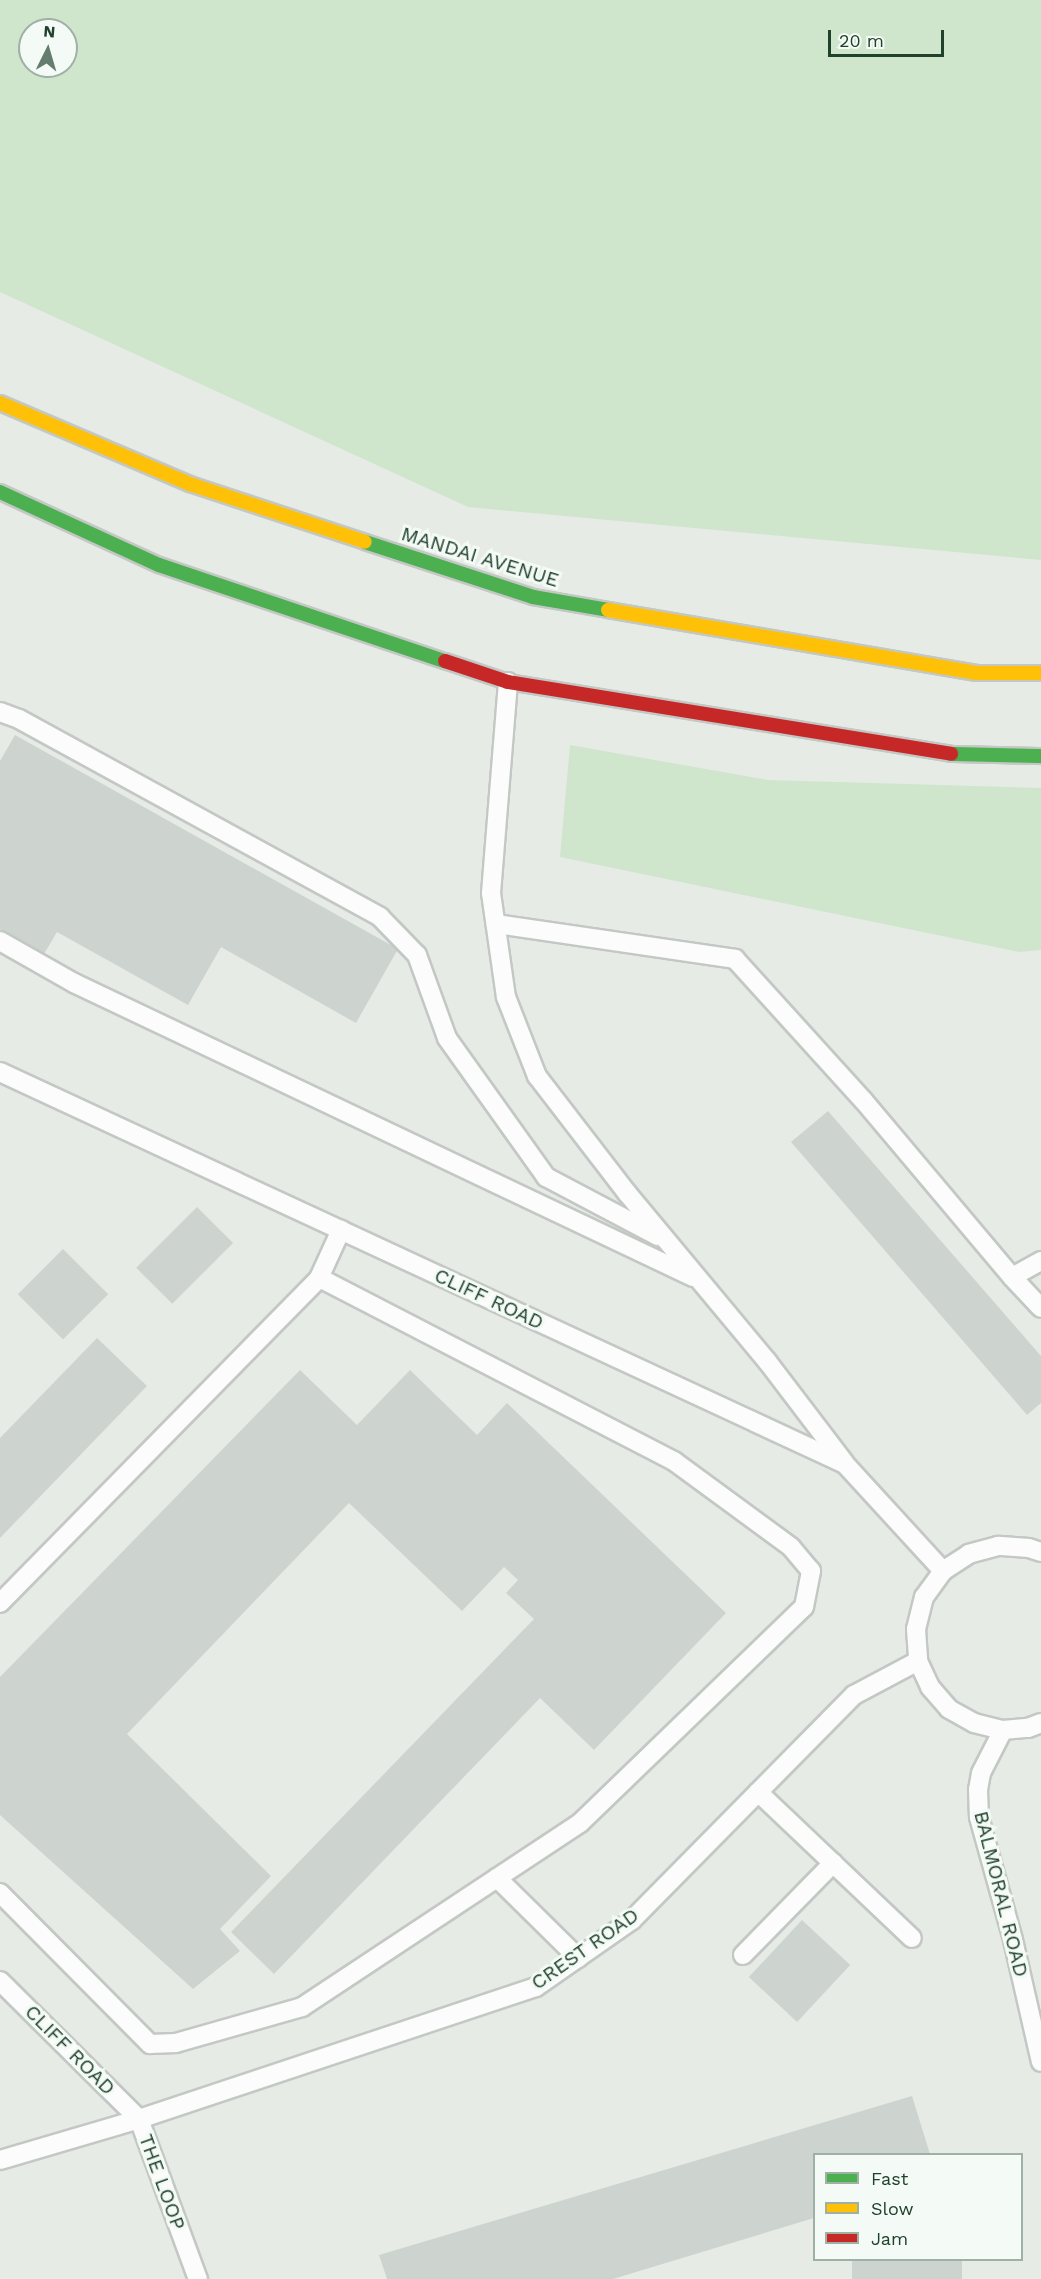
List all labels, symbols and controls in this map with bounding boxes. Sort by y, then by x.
north arrow [18,18,78,78]
scale bar [831,18,946,56]
text: N [43,22,56,42]
text: 20 m [839,30,884,51]
street label: MANDAI AVENUE [398,522,562,592]
street label: CLIFF ROAD [430,1263,548,1335]
street label: BALMORAL ROAD [969,1808,1033,1980]
street label: CREST ROAD [526,1903,644,1995]
street label: CLIFF ROAD [20,2000,120,2100]
street label: THE LOOP [134,2131,190,2233]
legend [813,2153,1023,2261]
text: Fast [871,2168,908,2189]
text: Slow [871,2198,914,2219]
text: Jam [871,2228,908,2249]

